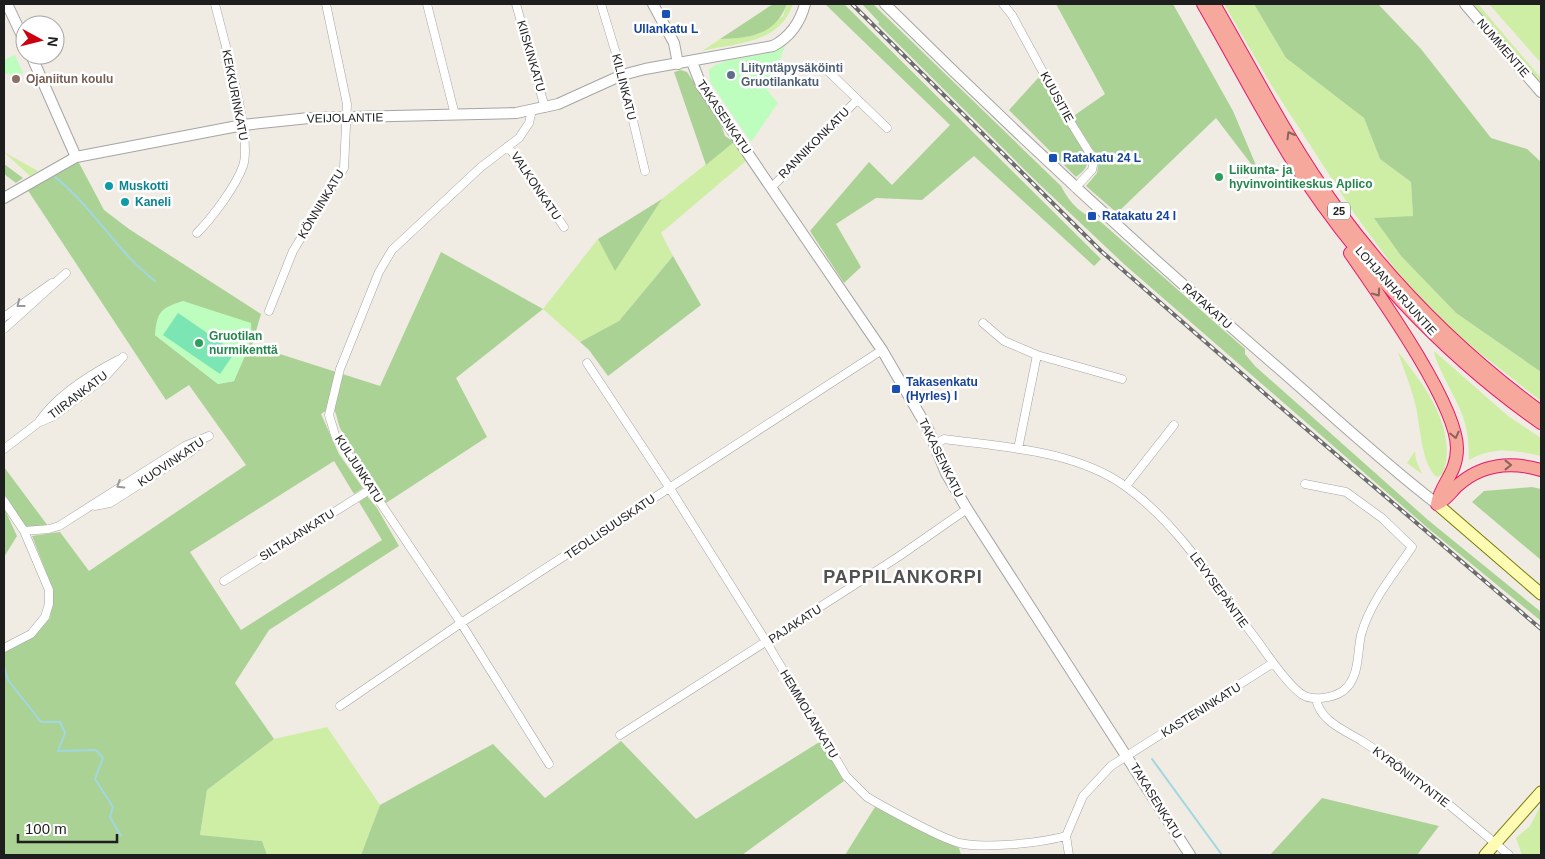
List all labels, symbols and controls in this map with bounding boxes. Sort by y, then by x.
marker: Ullankatu L [660,8,672,20]
north arrow [15,15,65,65]
street label: NUMMENTIE [1474,16,1532,80]
street label: KIISKINKATU [514,19,548,93]
place label: Ullankatu L [634,22,698,36]
text: N [44,36,61,48]
street label: KEKKURINKATU [219,48,251,142]
street label: KILLINKATU [609,52,639,122]
place label: Liityntäpysäköinti Gruotilankatu [741,61,843,89]
marker: Liityntäpysäköinti Gruotilankatu [725,69,737,81]
street label: KUUSITIE [1037,69,1077,125]
place label: Ojaniitun koulu [26,72,113,86]
marker: Ojaniitun koulu [10,73,22,85]
street label: TAKASENKATU [694,77,754,157]
street label: RANNIKONKATU [776,105,852,181]
street label: VEIJOLANTIE [307,110,383,126]
one-way arrow [1286,131,1296,140]
street label: VALKONKATU [508,149,564,223]
place label: Ratakatu 24 L [1063,151,1141,165]
marker: Ratakatu 24 L [1047,152,1059,164]
place label: Liikunta- ja hyvinvointikeskus Aplico [1229,163,1373,191]
street label: KÖNNINKATU [295,167,347,241]
marker: Liikunta- ja hyvinvointikeskus Aplico [1213,171,1225,183]
place label: Muskotti [119,179,168,193]
marker: Muskotti [103,180,115,192]
place label: Kaneli [135,195,171,209]
marker: Kaneli [119,196,131,208]
road number: 25 [1328,202,1350,220]
place label: Ratakatu 24 I [1102,209,1176,223]
marker: Ratakatu 24 I [1086,210,1098,222]
street label: LOHJANHARJUNTIE [1352,244,1440,338]
street label: RATAKATU [1180,280,1234,332]
one-way arrow [1371,287,1380,297]
one-way arrow [17,299,26,307]
place label: Gruotilan nurmikenttä [209,329,278,357]
marker: Gruotilan nurmikenttä [193,337,205,349]
street label: TIIRANKATU [46,368,110,422]
place label: Takasenkatu (Hyrles) I [906,375,978,403]
marker: Takasenkatu (Hyrles) I [890,383,902,395]
street label: TAKASENKATU [916,416,966,500]
one-way arrow [1449,431,1460,440]
street label: KULJUNKATU [332,433,386,505]
street label: KUOVINKATU [135,435,207,489]
one-way arrow [1504,460,1512,470]
one-way arrow [117,479,126,489]
street label: TEOLLISUUSKATU [562,492,658,562]
street label: SILTALANKATU [257,506,337,564]
street label: LEVYSEPÄNTIE [1187,549,1251,631]
district label: PAPPILANKORPI [823,567,983,587]
street label: PAJAKATU [766,602,824,646]
street label: HEMMOLANKATU [777,667,841,761]
street label: KASTENINKATU [1159,680,1243,740]
street label: KYRÖNIITYNTIE [1370,744,1452,810]
street label: TAKASENKATU [1127,761,1185,841]
scale bar [18,812,116,844]
text: 100 m [25,820,67,837]

